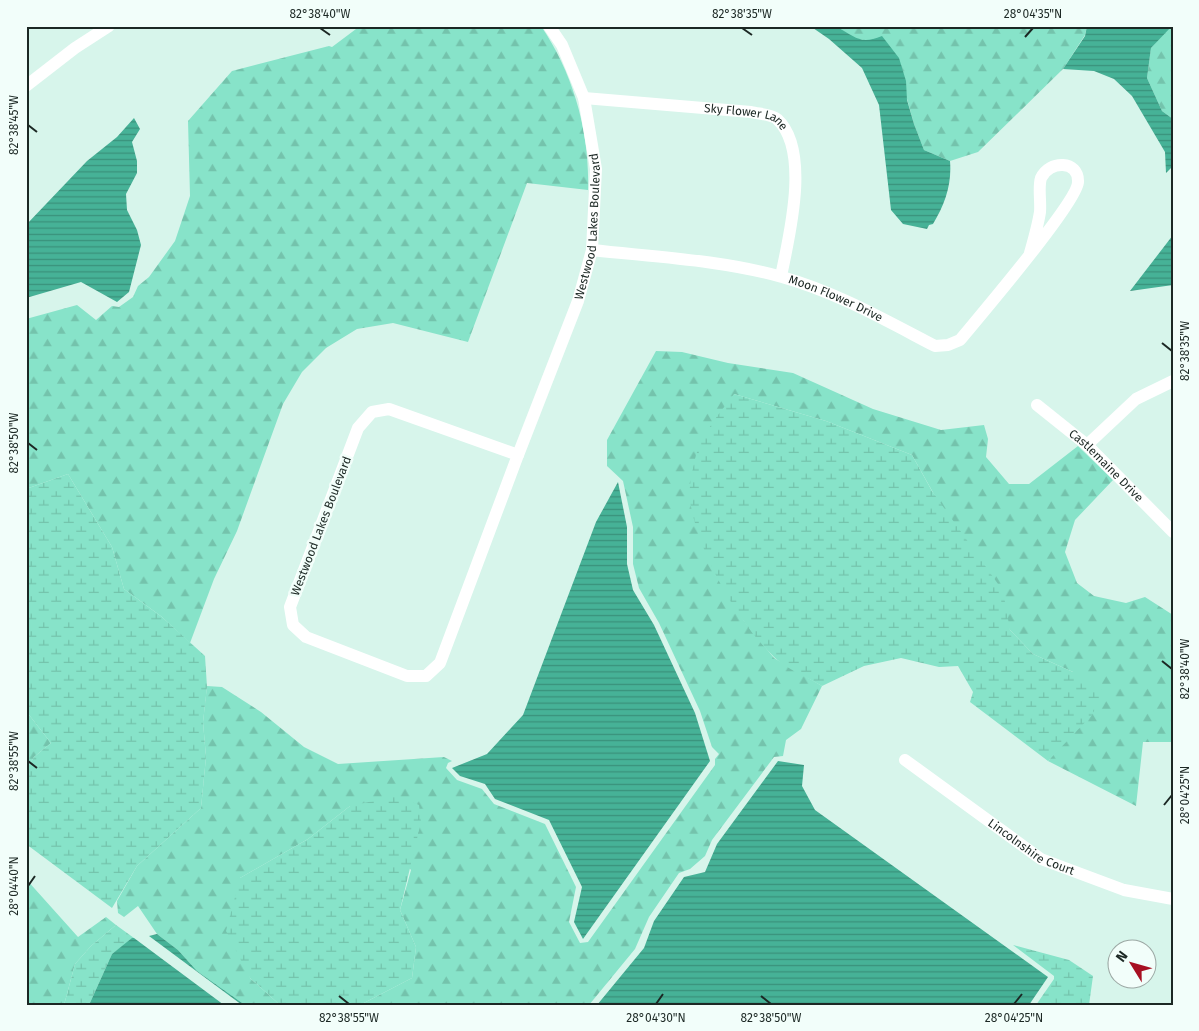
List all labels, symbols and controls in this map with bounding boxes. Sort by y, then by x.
text: 82°38'40"W [290,7,351,21]
text: 82°38'35"W [712,7,772,21]
text: 28°04'35"N [1004,7,1062,21]
text: 82°38'45"W [7,95,21,155]
street label: Sky Flower Lane [703,101,791,133]
street label: Westwood Lakes Boulevard [572,152,603,301]
street label: Moon Flower Drive [787,272,885,325]
text: 82°38'35"W [1178,321,1192,381]
text: 82°38'50"W [7,412,21,474]
street label: Castlemaine Drive [1066,426,1146,505]
street label: Westwood Lakes Boulevard [288,454,354,598]
text: 82°38'40"W [1178,638,1192,699]
text: 82°38'55"W [7,731,21,791]
text: 28°04'25"N [1178,766,1192,824]
street label: Lincolnshire Court [985,816,1077,878]
text: 28°04'40"N [7,856,21,916]
north arrow [1106,938,1156,988]
text: N [1112,948,1132,965]
text: 82°38'55"W [319,1011,379,1025]
text: 28°04'30"N [626,1011,686,1025]
text: 82°38'50"W [740,1011,802,1025]
text: 28°04'25"N [985,1011,1043,1025]

